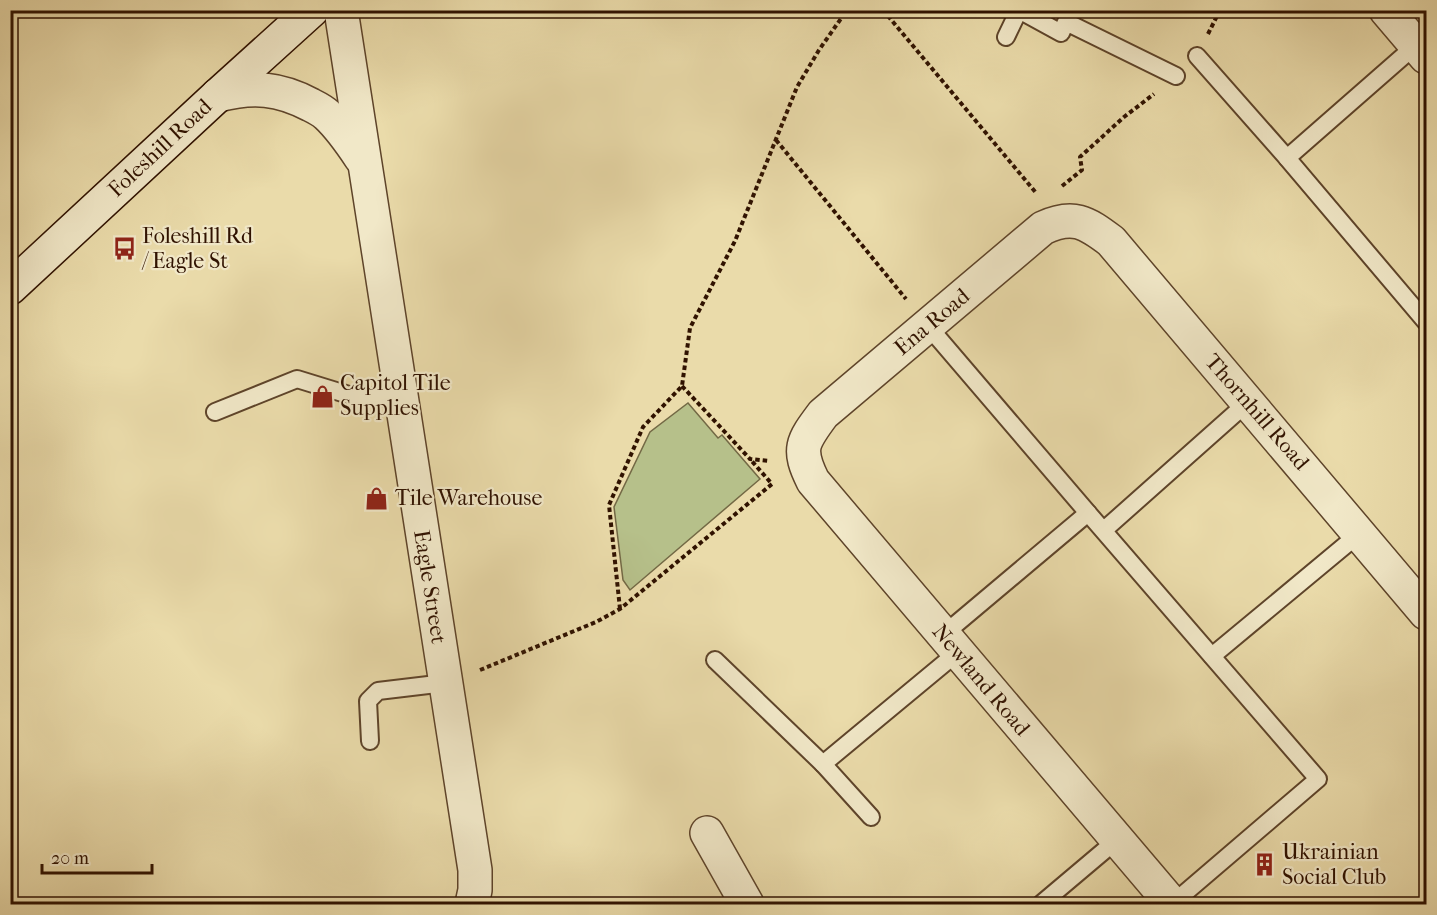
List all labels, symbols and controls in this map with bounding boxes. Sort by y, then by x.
street label: Foleshill Road [103,93,218,203]
place label: Foleshill Rd / Eagle St [141,223,254,274]
bus stop icon: Foleshill Rd / Eagle St [111,236,137,262]
street label: Ena Road [889,282,976,361]
street label: Thornhill Road [1199,349,1315,476]
place label: Capitol Tile Supplies [340,370,451,421]
shop icon: Capitol Tile Supplies [309,383,335,409]
shop icon: Tile Warehouse [364,485,390,511]
place label: Tile Warehouse [395,485,542,511]
street label: Eagle Street [408,528,452,646]
street label: Newland Road [927,619,1036,742]
scale bar [42,837,152,875]
place label: Ukrainian Social Club [1282,839,1386,890]
text: 20 m [51,848,89,869]
building icon: Ukrainian Social Club [1251,852,1277,878]

